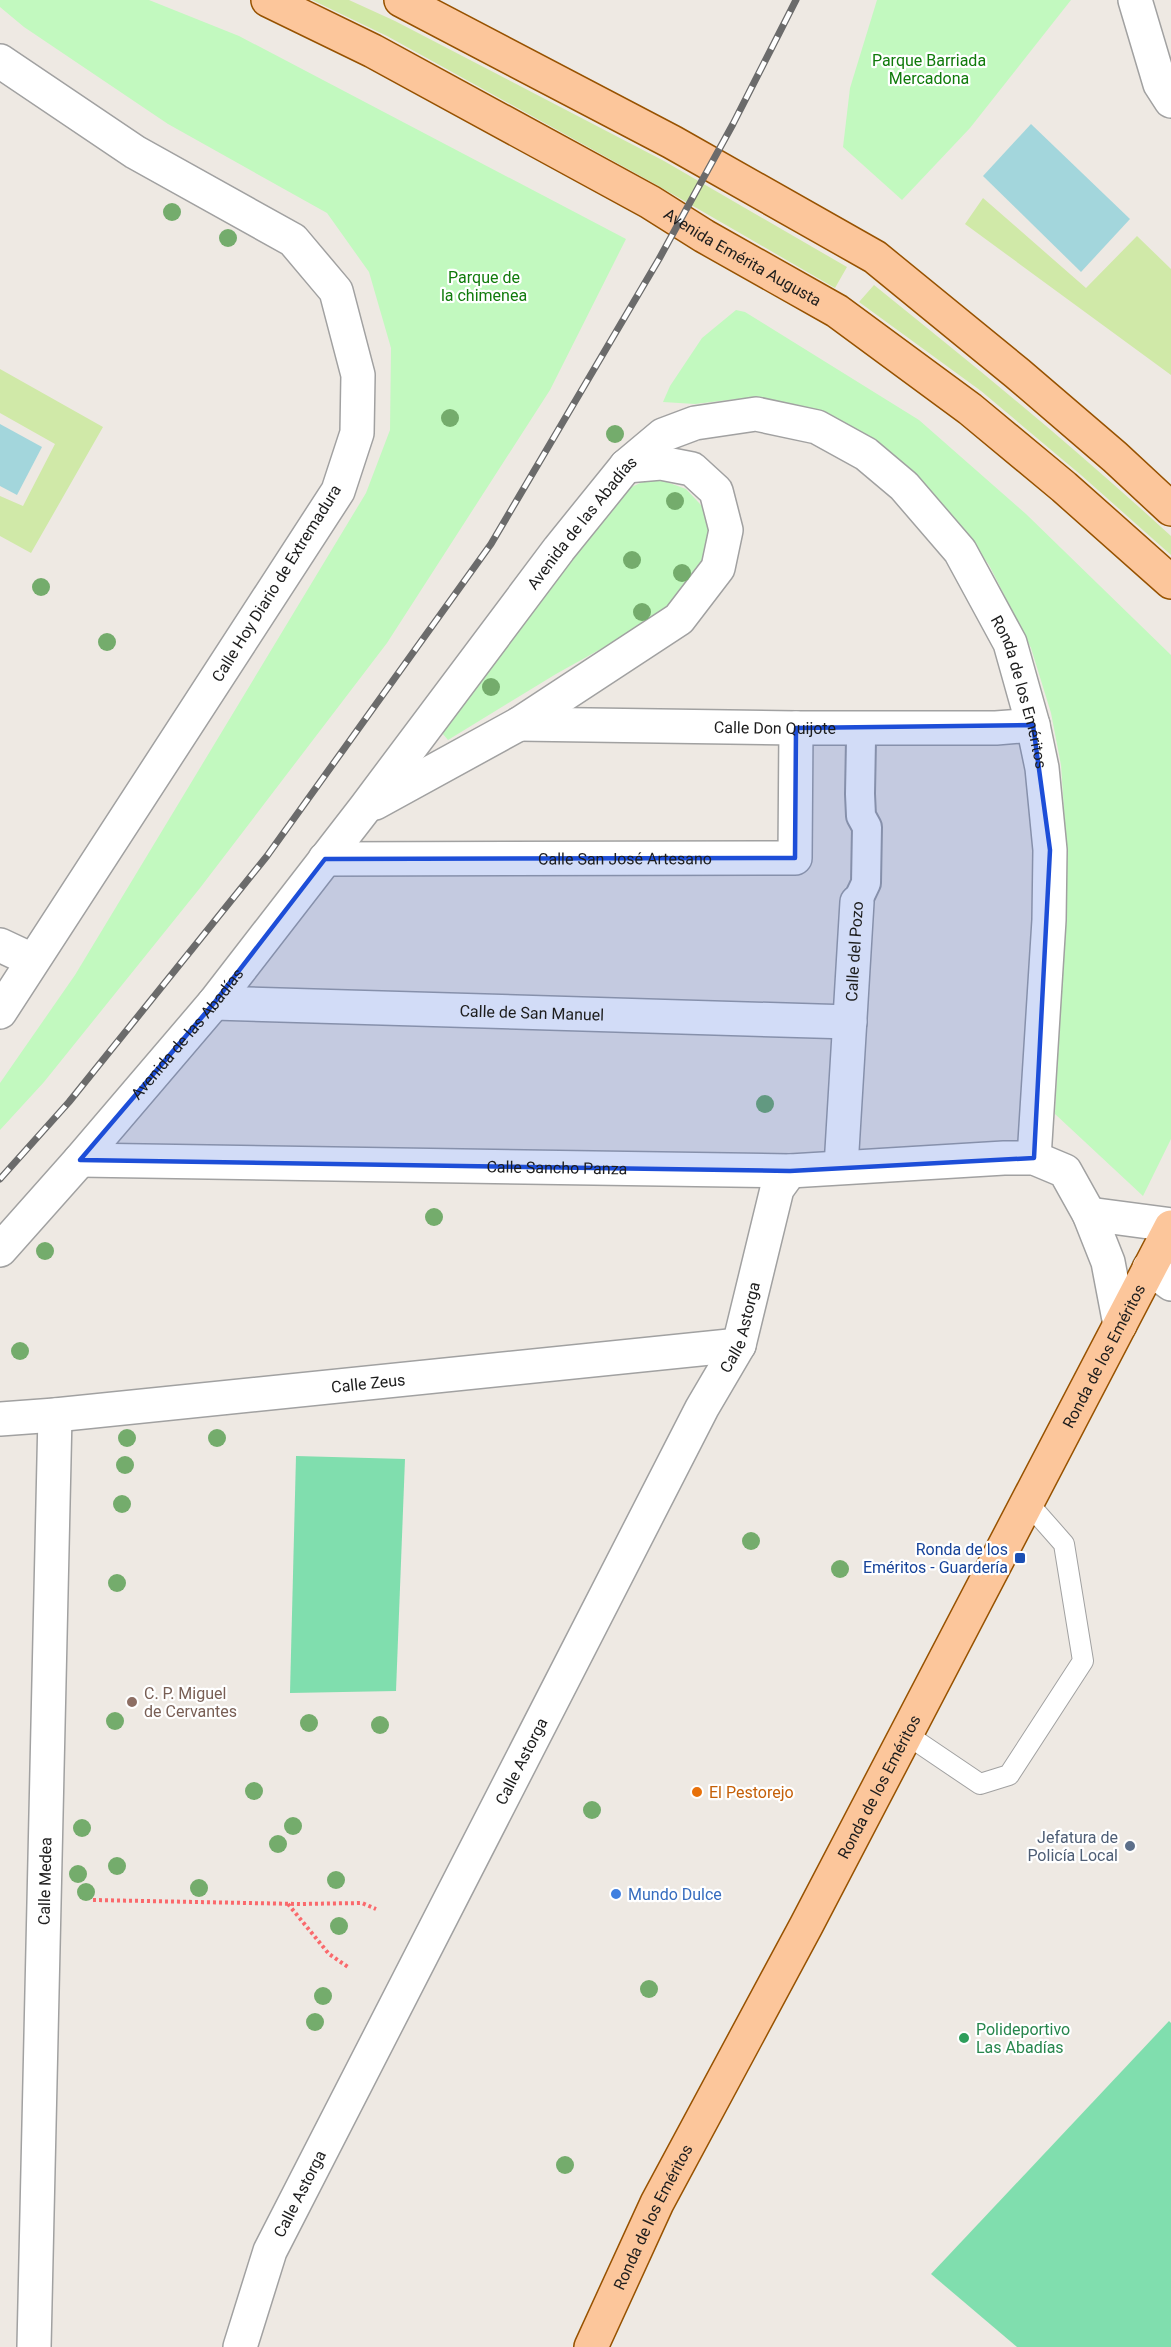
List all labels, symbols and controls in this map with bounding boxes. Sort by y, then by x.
park label: Parque Barriada Mercadona [872,51,986,88]
street label: Avenida Emérita Augusta [660,204,825,310]
park label: Parque de la chimenea [441,268,527,305]
street label: Avenida de las Abadías [523,452,641,593]
street label: Calle Hoy Diario de Extremadura [208,481,345,685]
street label: Ronda de los Eméritos [987,612,1051,770]
street label: Calle Don Quijote [714,718,836,738]
street label: Calle San José Artesano [538,849,712,869]
street label: Calle del Pozo [842,901,867,1002]
street label: Avenida de las Abadías [127,965,247,1103]
street label: Calle de San Manuel [459,1001,604,1025]
street label: Calle Sancho Panza [486,1157,628,1178]
street label: Calle Astorga [716,1280,764,1376]
street label: Ronda de los Eméritos [1059,1281,1149,1431]
street label: Calle Zeus [330,1370,406,1397]
place label: Ronda de los Eméritos - Guardería [863,1540,1008,1577]
marker: Ronda de los Eméritos - Guardería [1013,1551,1027,1565]
place label: C. P. Miguel de Cervantes [144,1684,237,1721]
marker: C. P. Miguel de Cervantes [125,1695,139,1709]
street label: Ronda de los Eméritos [834,1712,925,1862]
street label: Calle Astorga [491,1715,552,1808]
place label: El Pestorejo [709,1783,794,1802]
marker: El Pestorejo [690,1785,704,1799]
place label: Jefatura de Policía Local [1027,1828,1118,1865]
street label: Calle Medea [35,1837,55,1925]
marker: Jefatura de Policía Local [1123,1839,1137,1853]
place label: Mundo Dulce [628,1885,722,1904]
marker: Mundo Dulce [609,1887,623,1901]
place label: Polideportivo Las Abadías [976,2020,1070,2057]
marker: Polideportivo Las Abadías [957,2031,971,2045]
street label: Ronda de los Eméritos [610,2141,697,2293]
street label: Calle Astorga [270,2147,330,2241]

